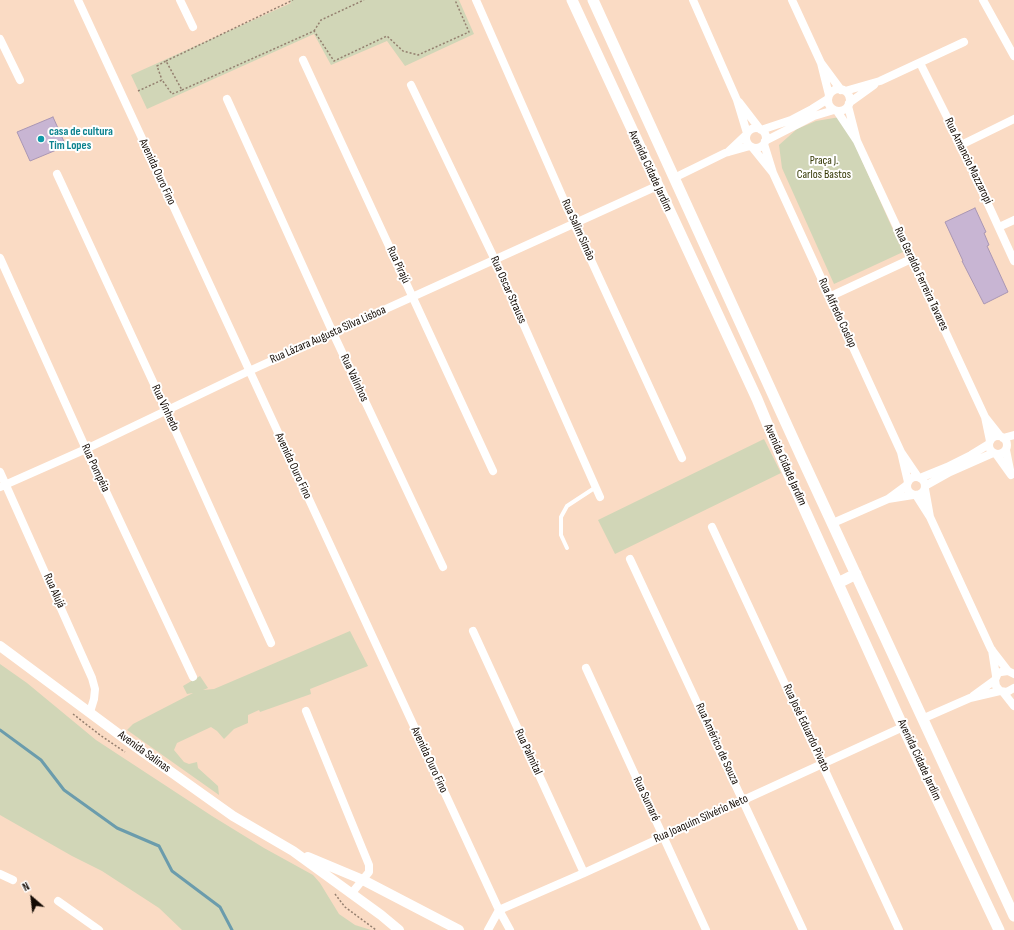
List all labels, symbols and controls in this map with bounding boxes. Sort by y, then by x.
street label: Rua Amancio Mazzaropi [941,115,995,207]
place label: casa de cultura Tim Lopes [49,125,113,153]
street label: Avenida Cidade Jardim [625,128,675,214]
marker: casa de cultura Tim Lopes [36,134,46,144]
street label: Avenida Ouro Fino [135,137,179,207]
park label: Praça J. Carlos Bastos [797,154,851,182]
street label: Rua Salim Simão [558,197,598,263]
street label: Rua Geraldo Ferreira Tavares [891,225,951,333]
street label: Rua Pirajú [383,244,413,286]
street label: Rua Oscar Strauss [487,254,529,326]
street label: Rua Alfredo Coslop [815,276,859,350]
street label: Rua Lázara Augusta Silva Lisboa [268,303,388,367]
street label: Rua Valinhos [337,352,371,404]
street label: Rua Vinhedo [148,382,182,434]
street label: Avenida Cidade Jardim [761,422,809,508]
street label: Avenida Ouro Fino [271,431,315,501]
street label: Rua Pompéia [78,442,112,494]
street label: Rua Alujá [40,571,68,611]
street label: Rua José Eduardo Pivato [779,682,833,774]
street label: Rua Américo de Souza [692,701,742,787]
street label: Avenida Cidade Jardim [894,717,944,803]
street label: Avenida Ouro Fino [407,725,451,795]
street label: Rua Palmital [511,727,545,777]
street label: Avenida Salinas [115,728,173,776]
street label: Rua Sumaré [629,774,663,824]
street label: Rua Joaquim Silvério Neto [651,792,751,846]
north arrow [12,878,52,918]
text: N [20,880,32,894]

